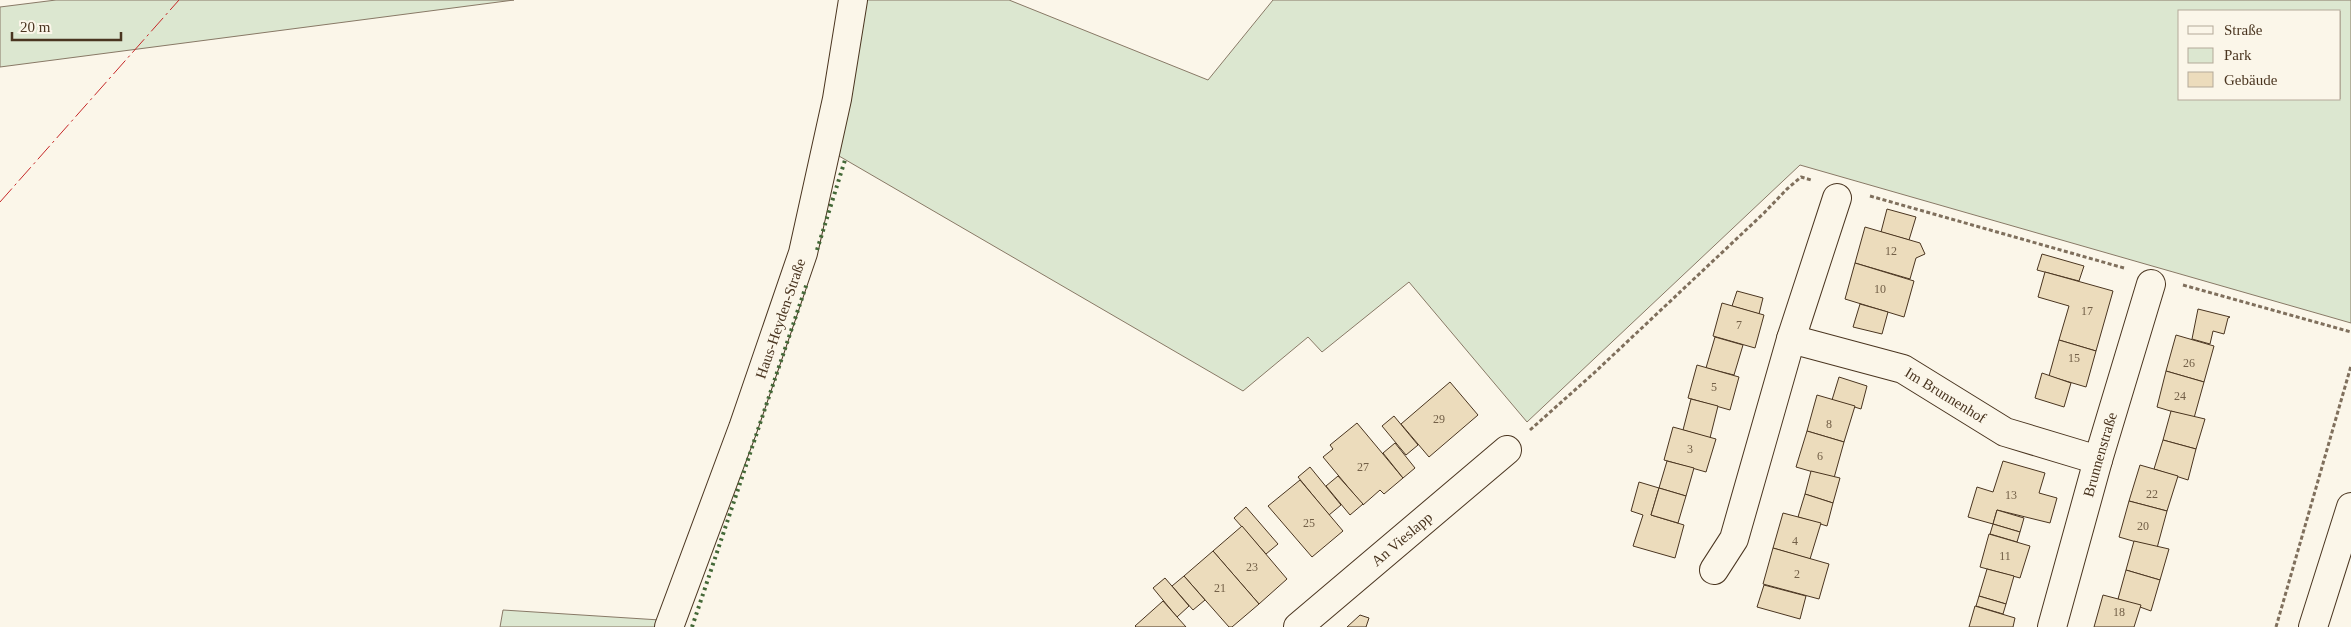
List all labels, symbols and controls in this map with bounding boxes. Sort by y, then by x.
scale bar [12,10,121,42]
legend [2178,10,2341,100]
text: 20 m [20,19,51,35]
text: Straße [2224,22,2263,38]
text: Park [2224,47,2252,63]
text: Gebäude [2224,72,2278,88]
house number: 12 [1885,244,1897,258]
street label: Haus-Heyden-Straße [753,256,809,381]
house number: 10 [1874,282,1886,296]
house number: 17 [2081,304,2093,318]
house number: 7 [1736,318,1742,332]
house number: 15 [2068,351,2080,365]
house number: 26 [2183,356,2195,370]
street label: Im Brunnenhof [1902,364,1989,426]
house number: 5 [1711,380,1717,394]
house number: 24 [2174,389,2186,403]
street label: Brunnenstraße [2080,410,2120,499]
house number: 29 [1433,412,1445,426]
house number: 8 [1826,417,1832,431]
house number: 3 [1687,442,1693,456]
house number: 6 [1817,449,1823,463]
house number: 27 [1357,460,1369,474]
house number: 22 [2146,487,2158,501]
house number: 13 [2005,488,2017,502]
street label: An Vieslapp [1368,509,1435,569]
house number: 25 [1303,516,1315,530]
house number: 20 [2137,519,2149,533]
house number: 4 [1792,534,1798,548]
house number: 11 [1999,549,2011,563]
house number: 23 [1246,560,1258,574]
house number: 2 [1794,567,1800,581]
house number: 21 [1214,581,1226,595]
house number: 18 [2113,605,2125,619]

